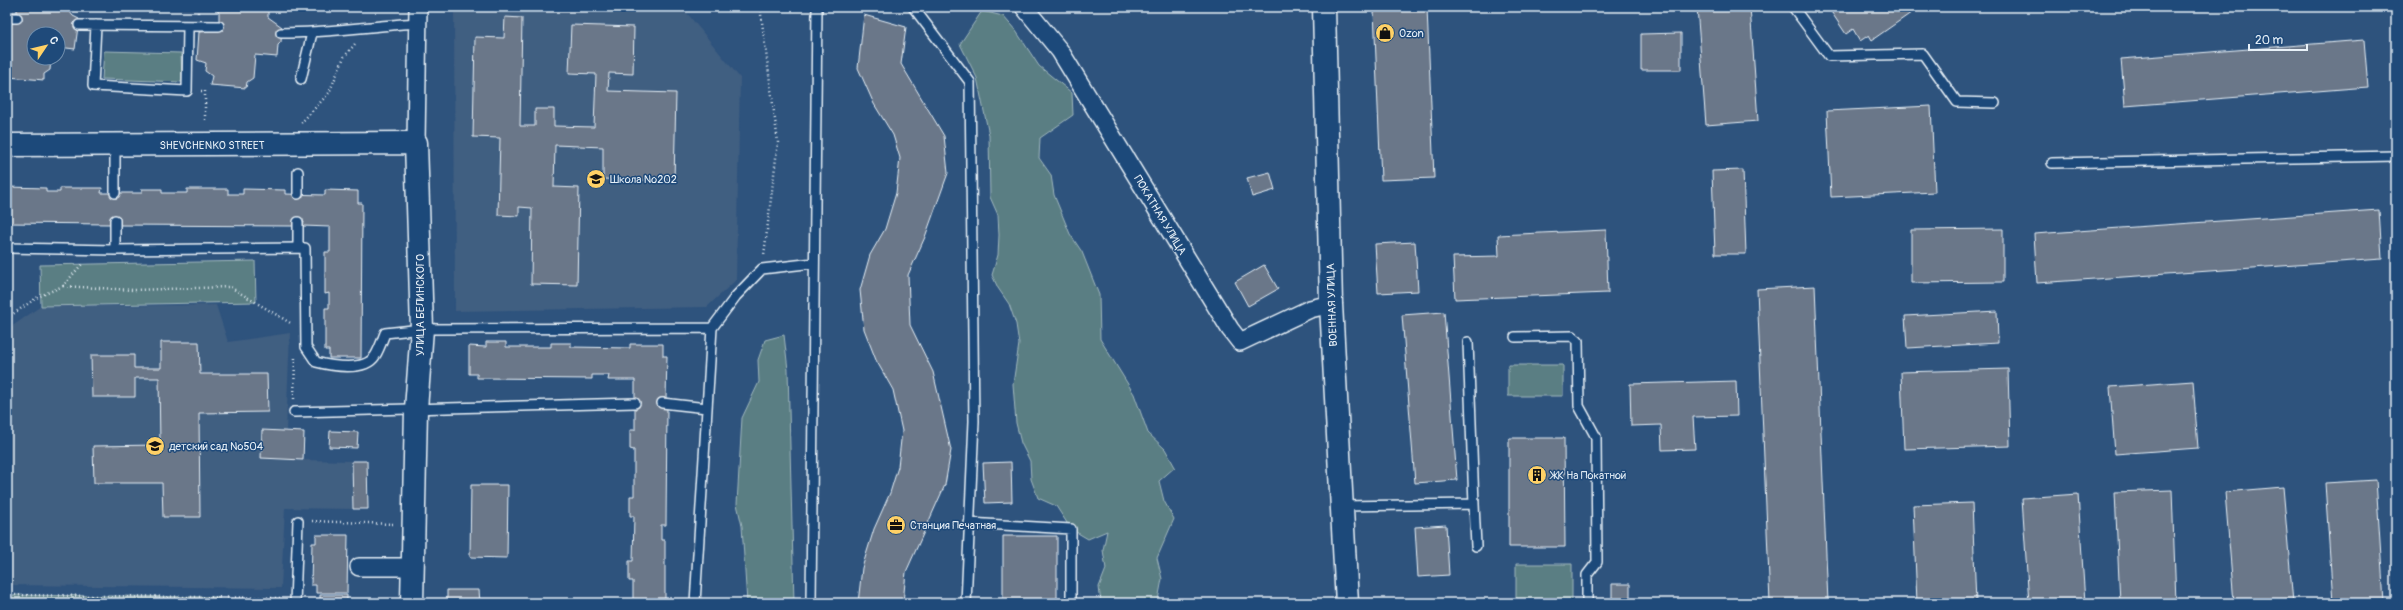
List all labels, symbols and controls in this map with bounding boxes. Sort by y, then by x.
shop icon: Ozon [1374,22,1396,44]
north arrow [26,26,66,66]
scale bar [2249,26,2307,52]
place label: Ozon [1399,27,1424,40]
text: 20 m [2255,33,2284,48]
text: С [47,34,61,47]
street label: SHEVCHENKO STREET [159,139,265,152]
school or university icon: Школа №202 [585,168,607,190]
place label: Школа №202 [610,173,677,186]
street label: ПОКАТНАЯ УЛИЦА [1131,173,1189,257]
street label: УЛИЦА БЕЛИНСКОГО [414,254,427,356]
street label: ВОЕННАЯ УЛИЦА [1324,263,1340,347]
school or university icon: детский сад №504 [144,435,166,457]
place label: детский сад №504 [169,440,264,453]
building icon: ЖК На Покатной [1526,464,1548,486]
place label: ЖК На Покатной [1549,469,1626,482]
office icon: Станция Печатная [885,514,907,536]
place label: Станция Печатная [910,519,996,532]

